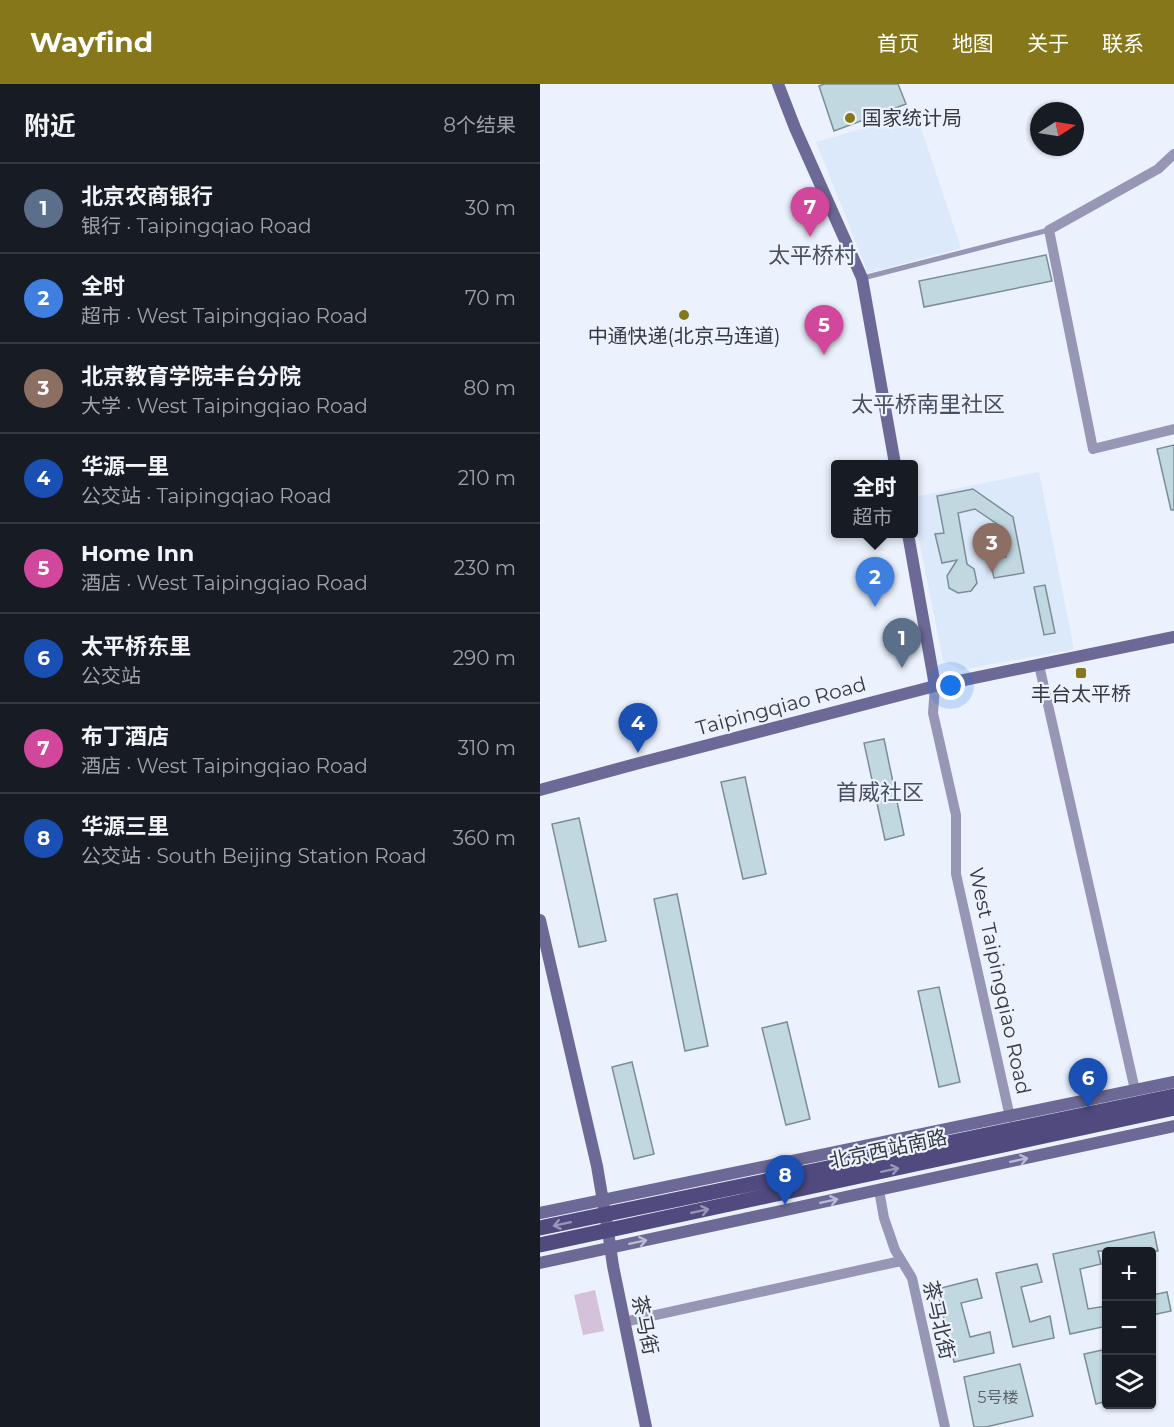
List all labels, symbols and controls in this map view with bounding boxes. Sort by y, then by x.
text: Wayfind [30,25,153,59]
text: 首页 [877,31,919,56]
text: 地图 [952,31,994,56]
text: 关于 [1027,31,1069,56]
text: 联系 [1102,31,1144,56]
north arrow [1030,102,1084,156]
place label: 国家统计局 [862,106,962,130]
text: 附近 [24,110,76,142]
marker: 国家统计局 [843,111,857,125]
text: 8个结果 [443,113,516,137]
text: 北京农商银行 [81,183,213,210]
pin: 7 [790,188,830,237]
text: 1 [40,196,47,220]
text: 30 m [465,196,516,220]
text: 银行 · Taipingqiao Road [81,214,312,238]
district label: 太平桥村 [768,242,856,269]
text: 全时 [81,273,125,300]
text: 2 [38,286,49,310]
text: 70 m [465,286,516,310]
text: 超市 · West Taipingqiao Road [81,304,368,328]
pin: 5 [804,306,844,355]
marker: 中通快递(北京马连道) [677,308,691,322]
place label: 中通快递(北京马连道) [587,324,781,348]
text: 北京教育学院丰台分院 [81,363,301,390]
text: 3 [38,376,49,400]
text: 80 m [464,376,516,400]
district label: 太平桥南里社区 [851,391,1005,418]
text: 大学 · West Taipingqiao Road [81,394,368,418]
text: 华源一里 [81,453,169,480]
popup [831,460,918,538]
text: 4 [37,466,50,490]
text: 210 m [458,466,516,490]
text: 全时 [852,474,897,501]
text: 公交站 · Taipingqiao Road [81,484,332,508]
text: 超市 [852,505,892,529]
pin: 3 [972,524,1012,573]
text: Home Inn [81,540,194,567]
text: 5 [38,556,49,580]
text: 230 m [454,556,516,580]
pin: 2 [856,558,894,607]
text: 酒店 · West Taipingqiao Road [81,571,368,595]
pin: 1 [882,618,922,668]
text: 太平桥东里 [81,633,191,660]
text: 6 [37,646,50,670]
text: 290 m [453,646,516,670]
text: 公交站 [81,664,141,688]
marker: 丰台太平桥 [1074,666,1088,680]
your location [936,671,965,700]
street label: Taipingqiao Road [693,672,869,740]
place label: 丰台太平桥 [1031,682,1131,706]
pin: 4 [618,704,658,753]
text: 布丁酒店 [81,723,169,750]
text: 7 [37,736,50,760]
text: 310 m [458,736,516,760]
text: 酒店 · West Taipingqiao Road [81,754,368,778]
district label: 首威社区 [836,779,924,806]
text: 华源三里 [81,813,169,840]
text: 8 [37,826,50,850]
text: 360 m [453,826,516,850]
text: 公交站 · South Beijing Station Road [81,844,426,868]
street label: West Taipingqiao Road [964,865,1036,1097]
pin: 6 [1068,1058,1108,1108]
street label: 北京西站南路 [827,1125,949,1173]
one-way arrow [1009,1154,1029,1165]
pin: 8 [766,1156,804,1205]
one-way arrow [880,1164,900,1175]
one-way arrow [819,1195,838,1206]
one-way arrow [690,1205,709,1216]
one-way arrow [552,1219,572,1230]
one-way arrow [628,1236,647,1247]
map controls [1102,1247,1156,1409]
button: + [1102,1247,1156,1301]
street label: 茶马北街 [918,1278,960,1362]
street label: 茶马街 [627,1293,663,1357]
button: − [1102,1301,1156,1355]
button: layers [1102,1355,1156,1409]
house number: 5号楼 [977,1388,1019,1407]

